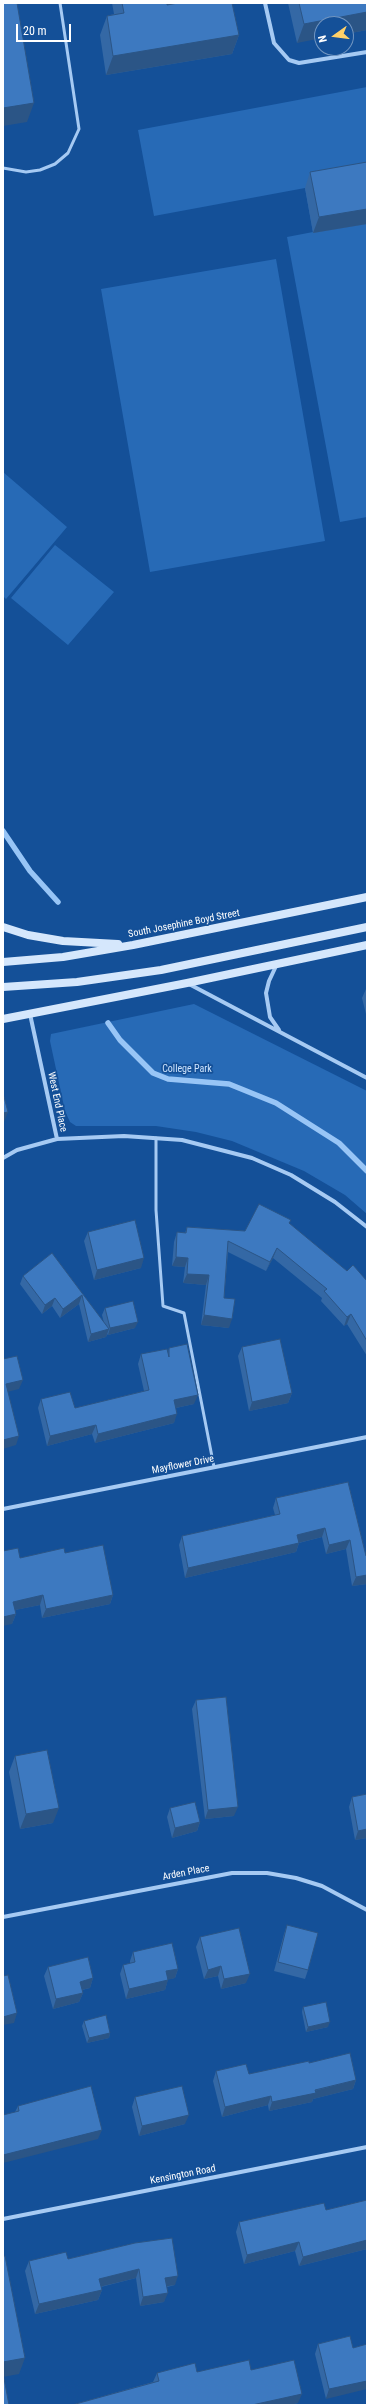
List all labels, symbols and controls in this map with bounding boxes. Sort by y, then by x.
scale bar [18,16,73,42]
north arrow [314,16,354,56]
text: 20 m [23,24,47,38]
text: N [316,34,330,44]
street label: South Josephine Boyd Street [127,907,241,941]
park label: College Park [162,1063,212,1075]
street label: West End Place [45,1071,69,1133]
street label: Mayflower Drive [151,1453,215,1477]
street label: Arden Place [162,1863,210,1883]
street label: Kensington Road [149,2163,217,2187]

